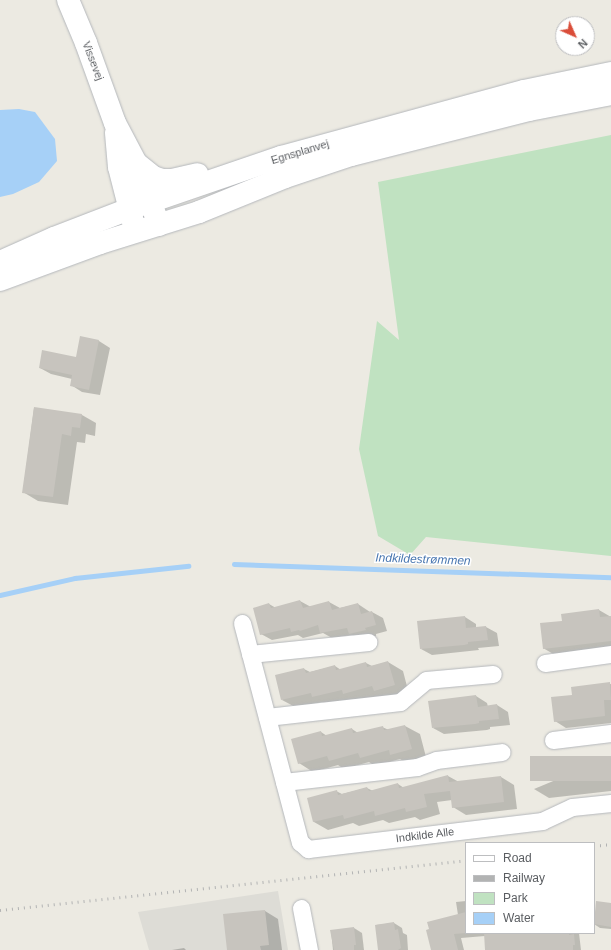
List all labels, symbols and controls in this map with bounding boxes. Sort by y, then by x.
north arrow [555,16,595,56]
text: N [576,37,590,51]
street label: Vissevej [80,40,106,82]
street label: Egnsplanvej [269,137,331,167]
water label: Indkildestrømmen [375,551,471,569]
street label: Indkilde Alle [395,825,455,845]
legend [465,842,595,934]
text: Road [503,851,532,865]
text: Railway [503,871,545,885]
text: Park [503,891,528,905]
text: Water [503,911,535,925]

